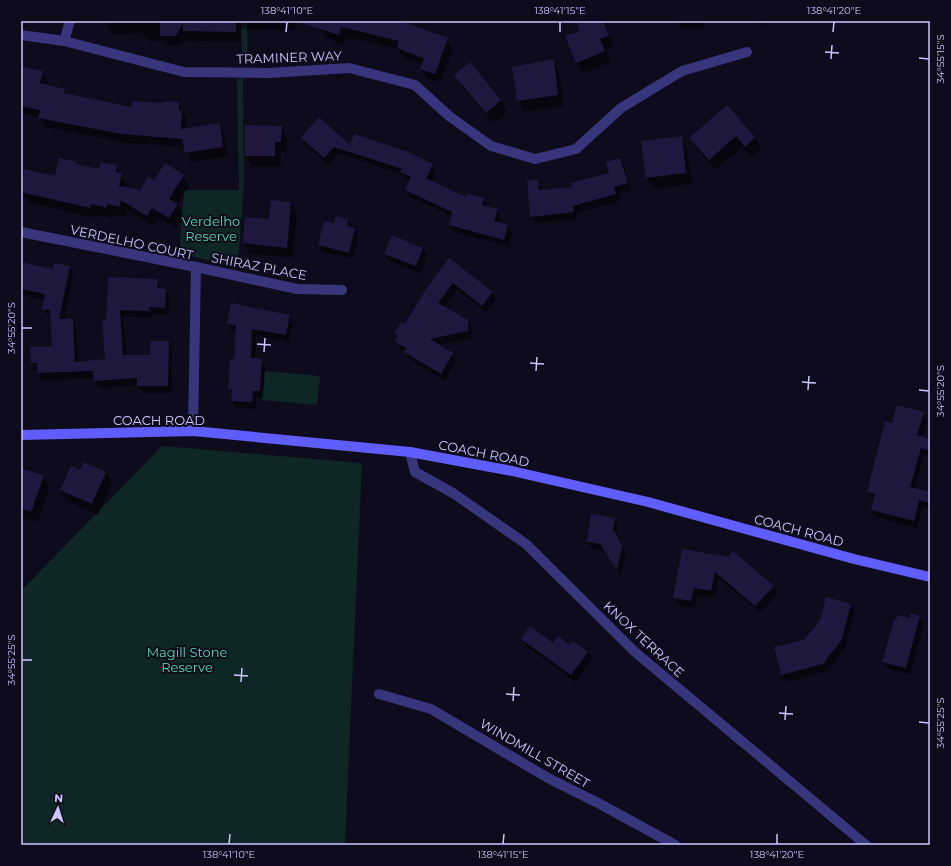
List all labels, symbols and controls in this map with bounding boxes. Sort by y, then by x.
text: 138°41'10"E [261,4,314,17]
text: 138°41'15"E [534,4,586,17]
text: 138°41'20"E [807,4,862,17]
text: 34°55'15"S [934,34,947,84]
street label: TRAMINER WAY [236,47,343,67]
park label: Verdelho Reserve [182,213,240,244]
street label: VERDELHO COURT [69,221,196,263]
street label: SHIRAZ PLACE [210,249,308,283]
text: 34°55'20"S [5,302,18,354]
text: 34°55'20"S [934,365,947,417]
street label: COACH ROAD [113,412,205,428]
street label: COACH ROAD [437,436,531,470]
street label: COACH ROAD [752,510,846,550]
street label: KNOX TERRACE [600,598,688,680]
text: 34°55'25"S [5,635,18,685]
park label: Magill Stone Reserve [147,644,227,675]
text: 34°55'25"S [934,698,947,748]
street label: WINDMILL STREET [477,715,593,791]
north arrow [38,788,78,828]
text: N [54,791,64,805]
text: 138°41'10"E [203,848,256,861]
text: 138°41'15"E [477,848,529,861]
text: 138°41'20"E [750,848,805,861]

